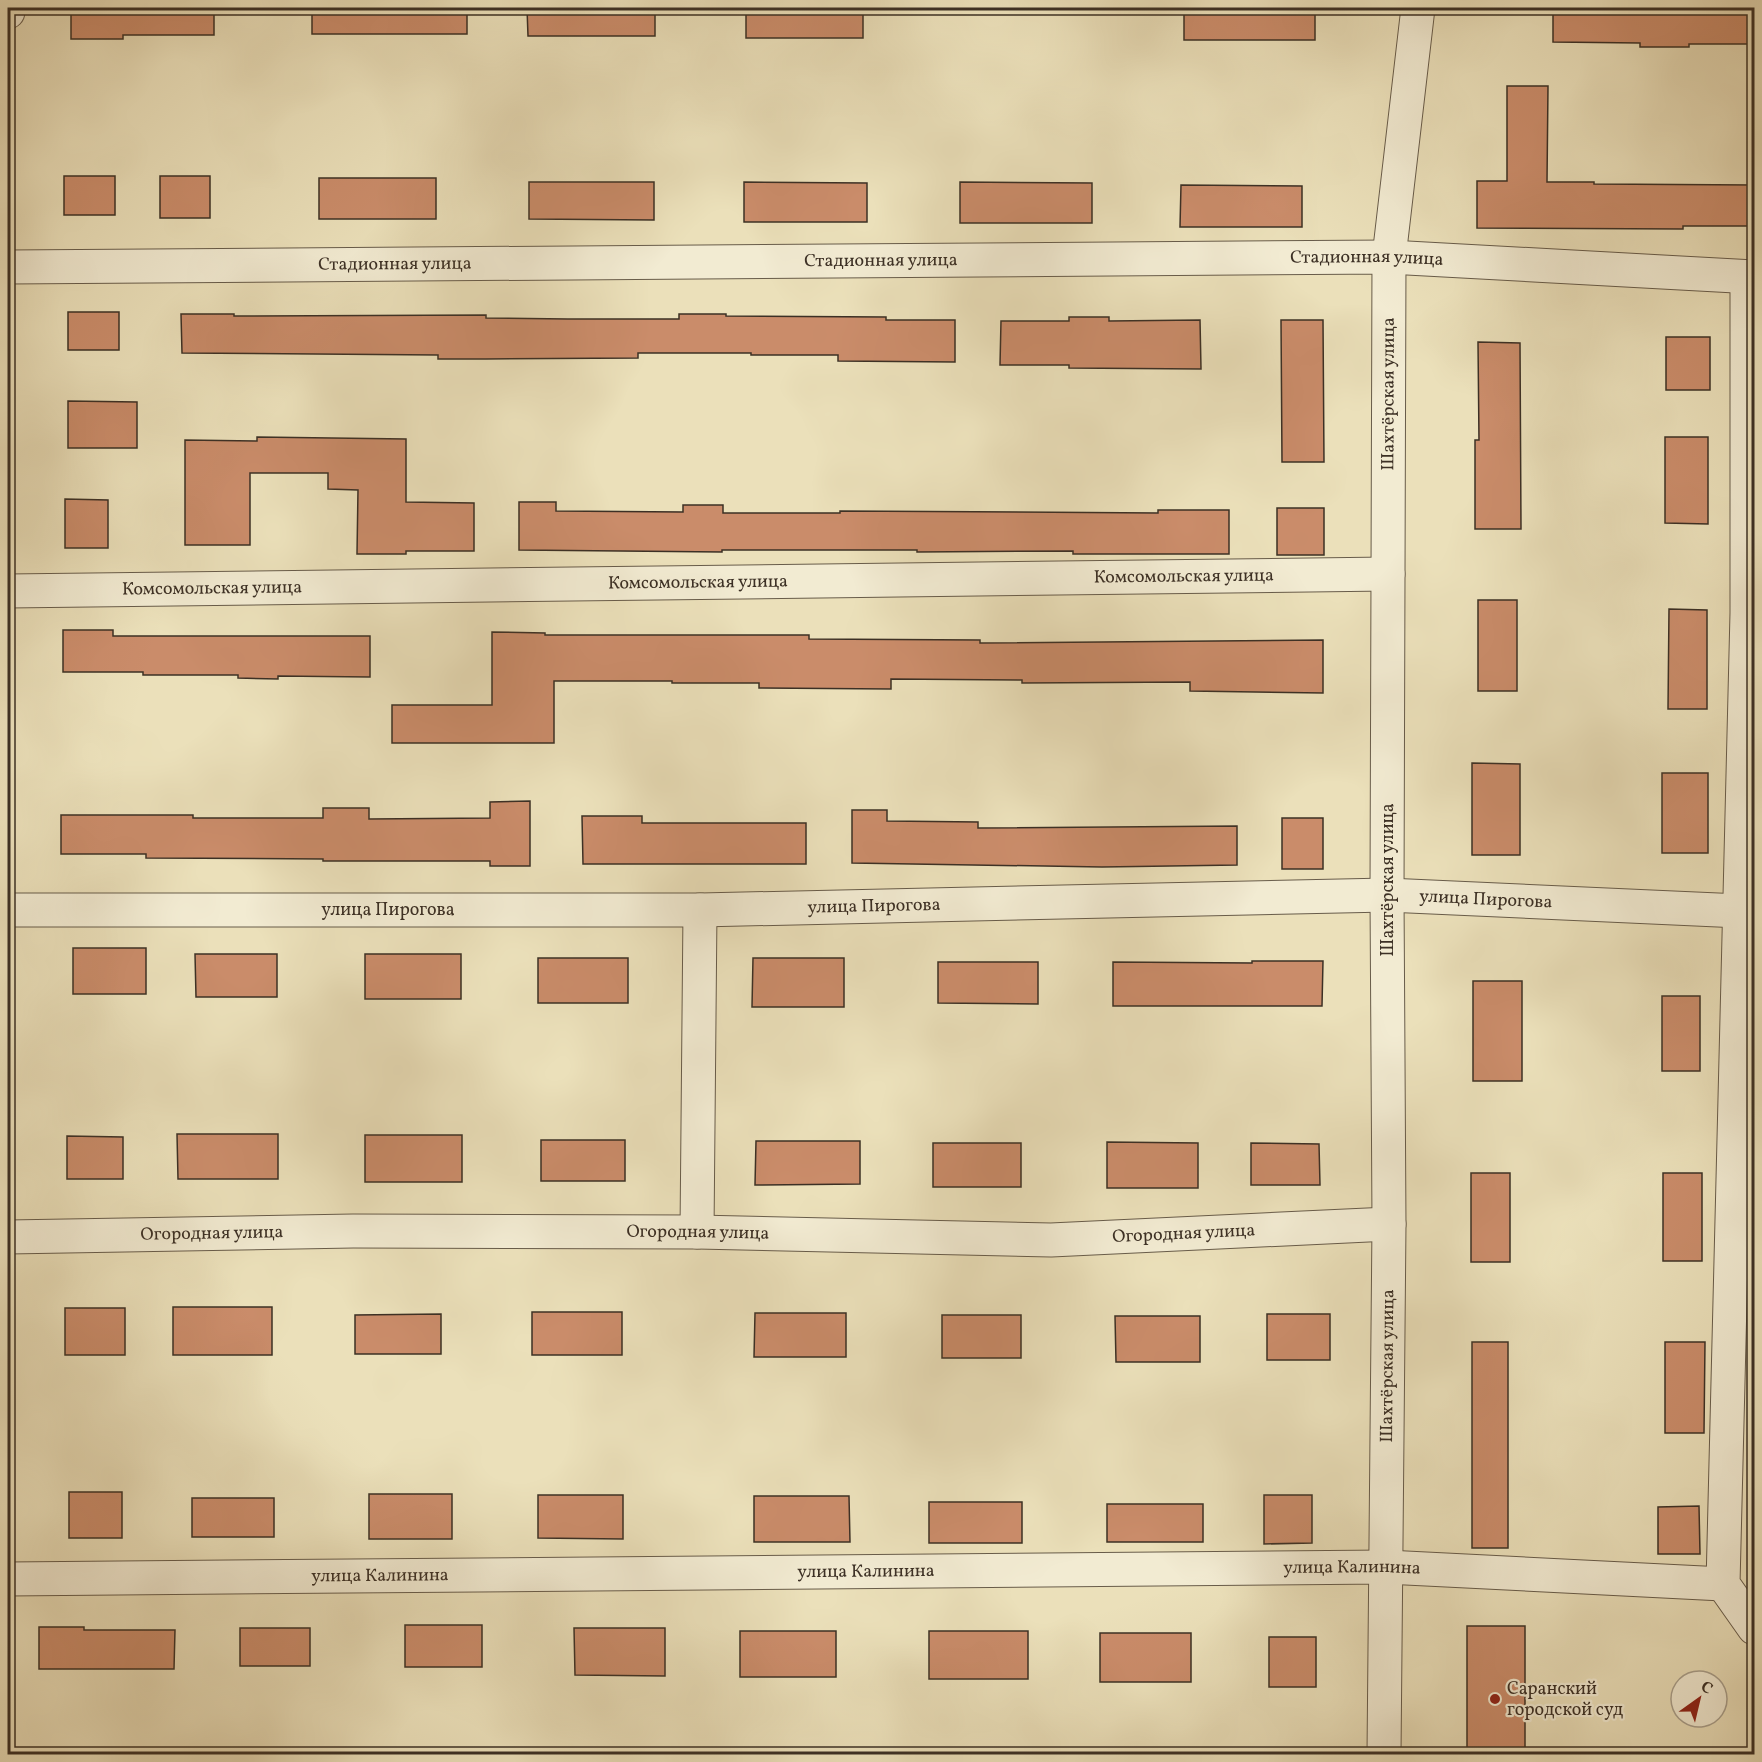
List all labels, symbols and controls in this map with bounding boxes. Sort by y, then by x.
street label: Стадионная улица [1290,244,1444,272]
street label: Стадионная улица [804,248,958,274]
street label: Стадионная улица [318,251,472,277]
street label: Шахтёрская улица [1376,317,1401,471]
street label: Комсомольская улица [1094,563,1274,590]
street label: Комсомольская улица [608,569,788,596]
street label: Комсомольская улица [122,575,302,602]
street label: Шахтёрская улица [1376,803,1401,957]
street label: улица Пирогова [1419,884,1553,915]
street label: улица Пирогова [807,892,941,920]
street label: улица Пирогова [321,898,455,923]
street label: Огородная улица [1112,1218,1256,1250]
street label: Огородная улица [626,1219,770,1246]
street label: Огородная улица [140,1220,284,1247]
street label: Шахтёрская улица [1374,1289,1401,1443]
street label: улица Калинина [1283,1554,1421,1581]
street label: улица Калинина [797,1558,935,1585]
street label: улица Калинина [311,1563,449,1589]
north arrow [1669,1669,1729,1729]
text: С [1696,1676,1717,1700]
place label: Саранский городской суд [1507,1677,1623,1723]
marker: Саранский городской суд [1488,1692,1502,1706]

